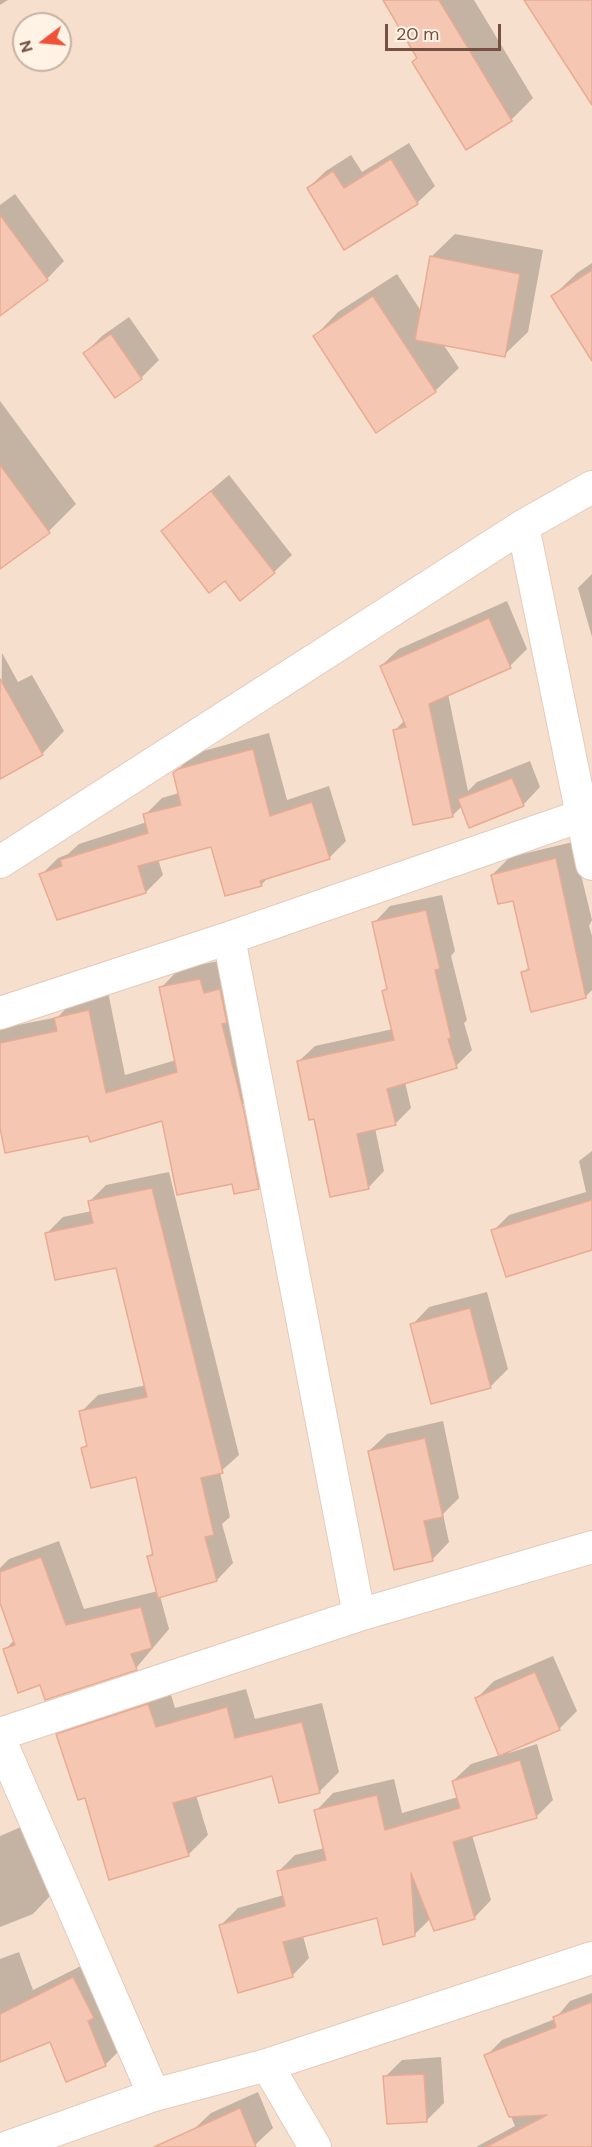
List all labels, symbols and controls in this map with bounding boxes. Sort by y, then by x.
north arrow [12,12,72,72]
scale bar [388,12,504,50]
text: 20 m [396,22,439,46]
text: N [14,38,38,55]

